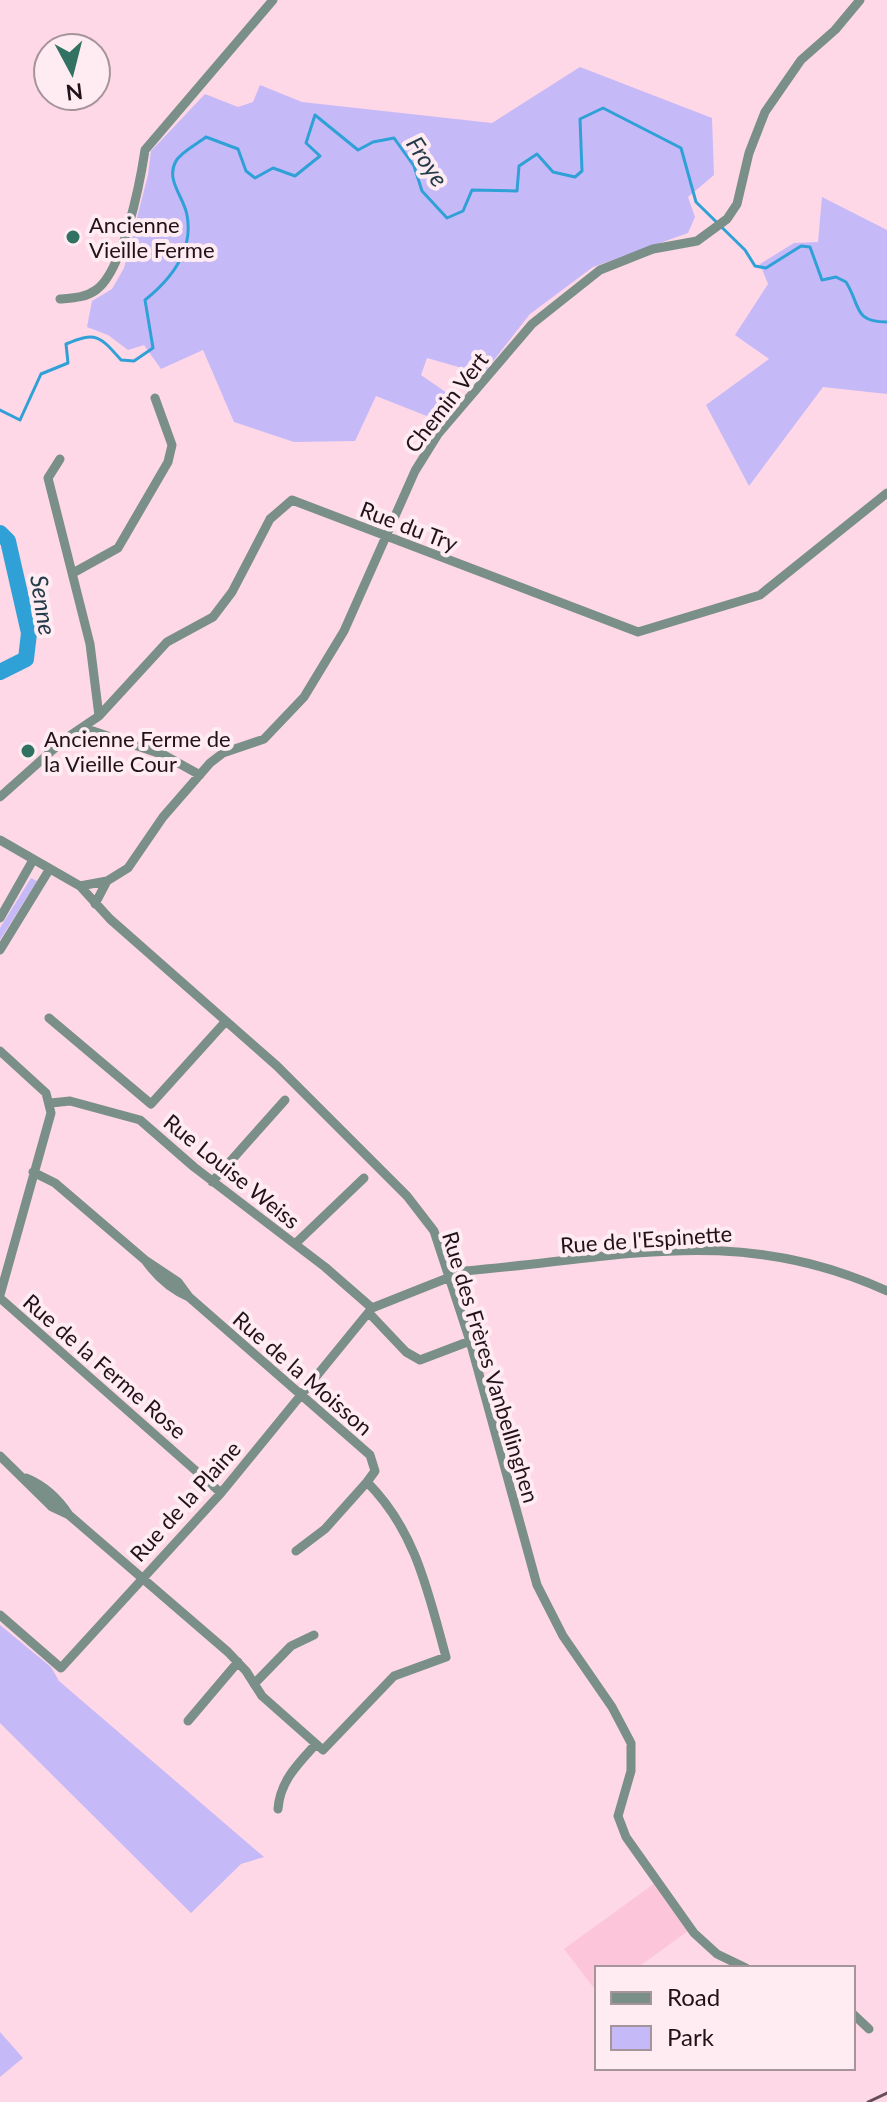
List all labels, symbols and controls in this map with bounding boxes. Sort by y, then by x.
north arrow [32,32,112,112]
text: N [64,78,85,107]
water label: Froye [401,130,455,192]
place label: Ancienne Vieille Ferme [89,211,215,263]
marker: Ancienne Vieille Ferme [64,228,82,246]
street label: Chemin Vert [398,346,494,458]
street label: Rue du Try [356,495,462,557]
water label: Senne [25,573,63,637]
place label: Ancienne Ferme de la Vieille Cour [44,725,231,777]
marker: Ancienne Ferme de la Vieille Cour [19,742,37,760]
street label: Rue Louise Weiss [158,1108,306,1234]
street label: Rue de l'Espinette [559,1220,733,1258]
street label: Rue des Frères Vanbellinghen [437,1228,545,1506]
street label: Rue de la Ferme Rose [18,1288,192,1444]
street label: Rue de la Moisson [228,1305,378,1441]
street label: Rue de la Plaine [124,1435,246,1567]
legend [595,1966,855,2070]
text: Road [667,1982,720,2011]
text: Park [667,2022,715,2051]

